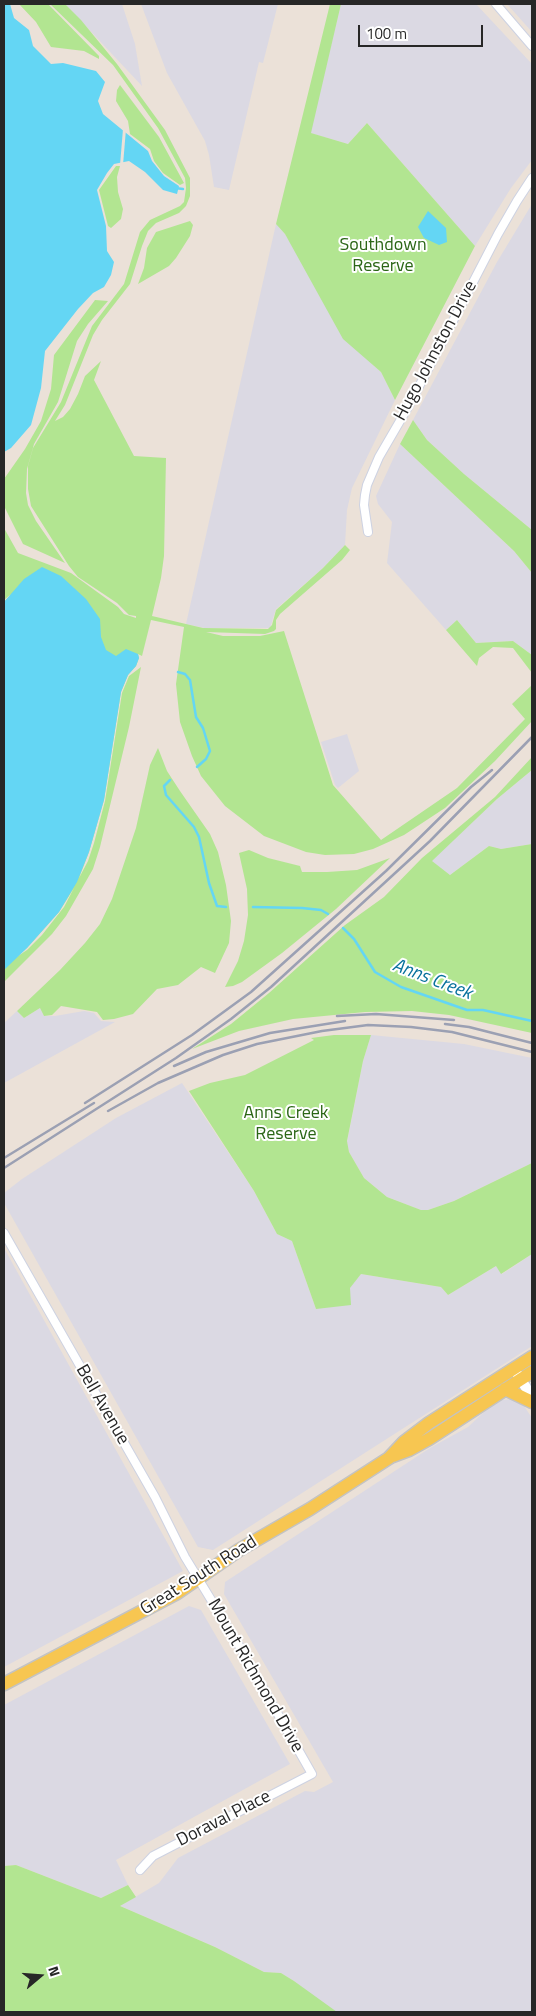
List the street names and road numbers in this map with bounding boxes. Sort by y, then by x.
street label: Hugo Johnston Drive [390,277,482,425]
street label: Bell Avenue [70,1361,134,1449]
street label: Great South Road [137,1532,261,1620]
street label: Mount Richmond Drive [202,1595,308,1757]
street label: Doraval Place [173,1786,275,1852]

